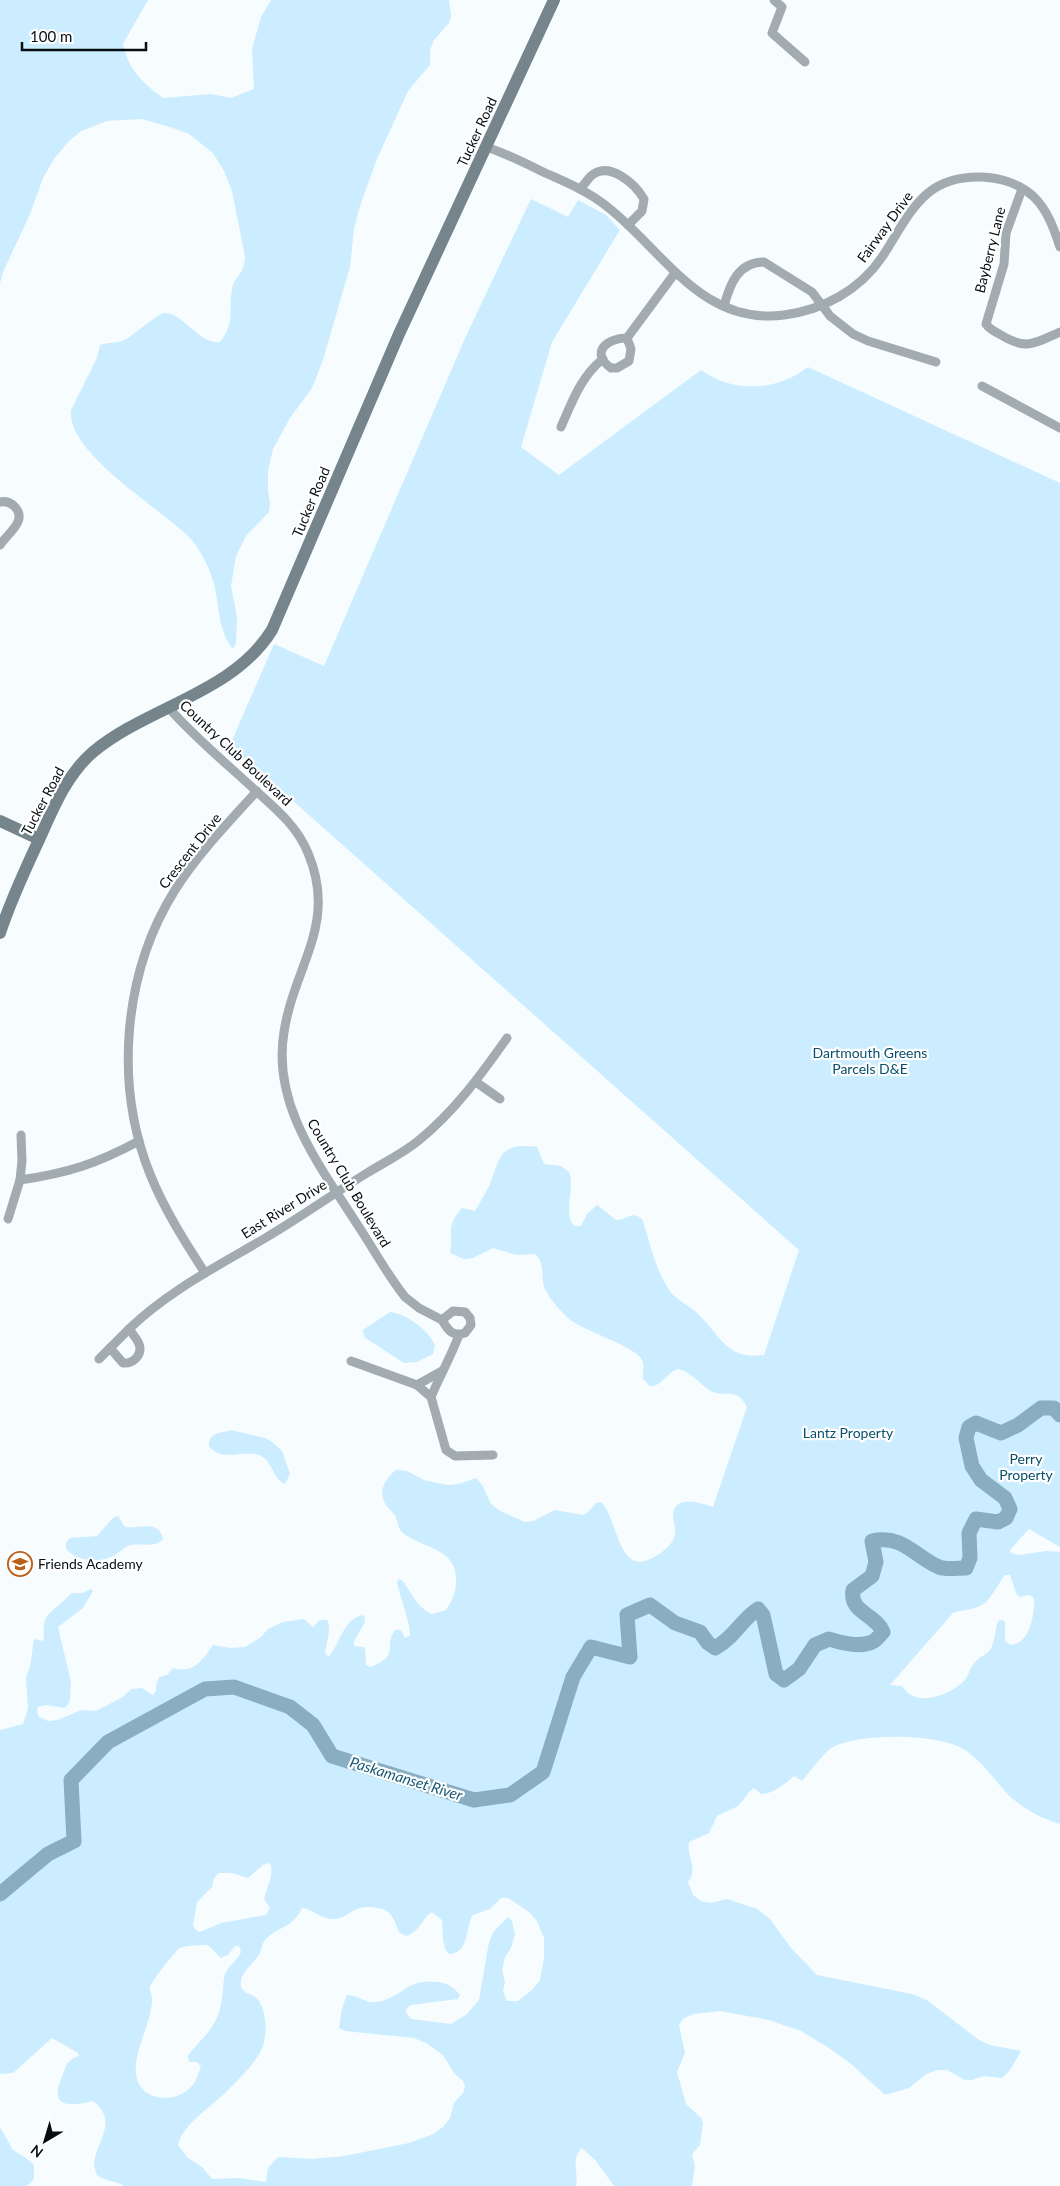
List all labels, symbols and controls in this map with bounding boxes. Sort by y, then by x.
scale bar [22,20,146,52]
text: 100 m [30,27,72,45]
street label: Tucker Road [453,94,500,169]
street label: Fairway Drive [853,188,916,266]
street label: Bayberry Lane [971,205,1008,295]
street label: Tucker Road [288,464,333,540]
street label: Country Club Boulevard [177,696,296,809]
street label: Tucker Road [17,764,68,838]
street label: Crescent Drive [155,810,224,892]
park label: Dartmouth Greens Parcels D&E [813,1044,927,1077]
street label: Country Club Boulevard [304,1115,395,1250]
street label: East River Drive [238,1175,330,1242]
park label: Lantz Property [803,1424,894,1441]
park label: Perry Property [999,1450,1054,1483]
school or university icon: Friends Academy [7,1551,33,1577]
place label: Friends Academy [38,1555,143,1572]
water label: Paskamanset River [348,1752,466,1804]
north arrow [20,2116,70,2166]
text: N [27,2142,46,2162]

